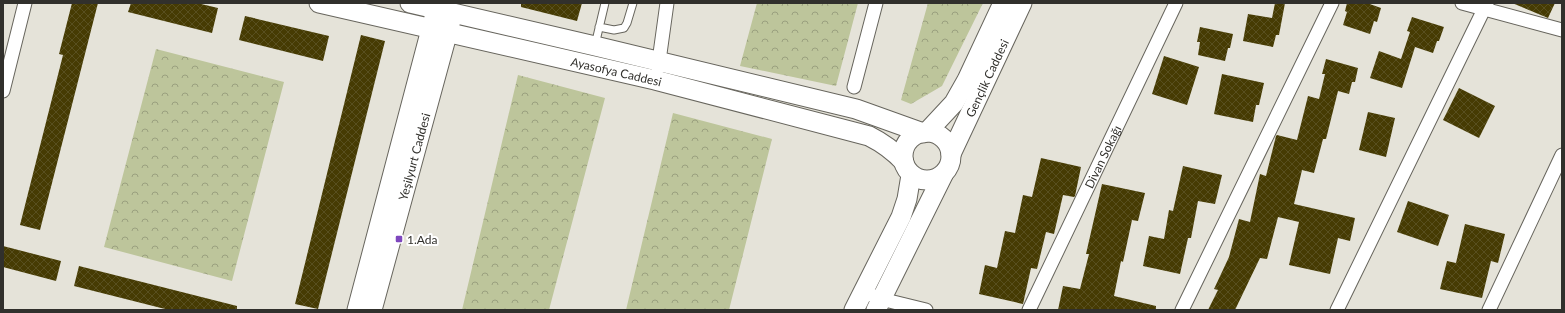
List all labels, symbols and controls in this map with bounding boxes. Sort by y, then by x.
street label: Gençlik Caddesi [962,37,1012,119]
street label: Ayasofya Caddesi [569,53,663,89]
street label: Yeşilyurt Caddesi [395,111,433,202]
street label: Divan Sokağı [1081,123,1124,191]
place label: 1.Ada [407,232,438,247]
marker: 1.Ada [394,234,404,244]

